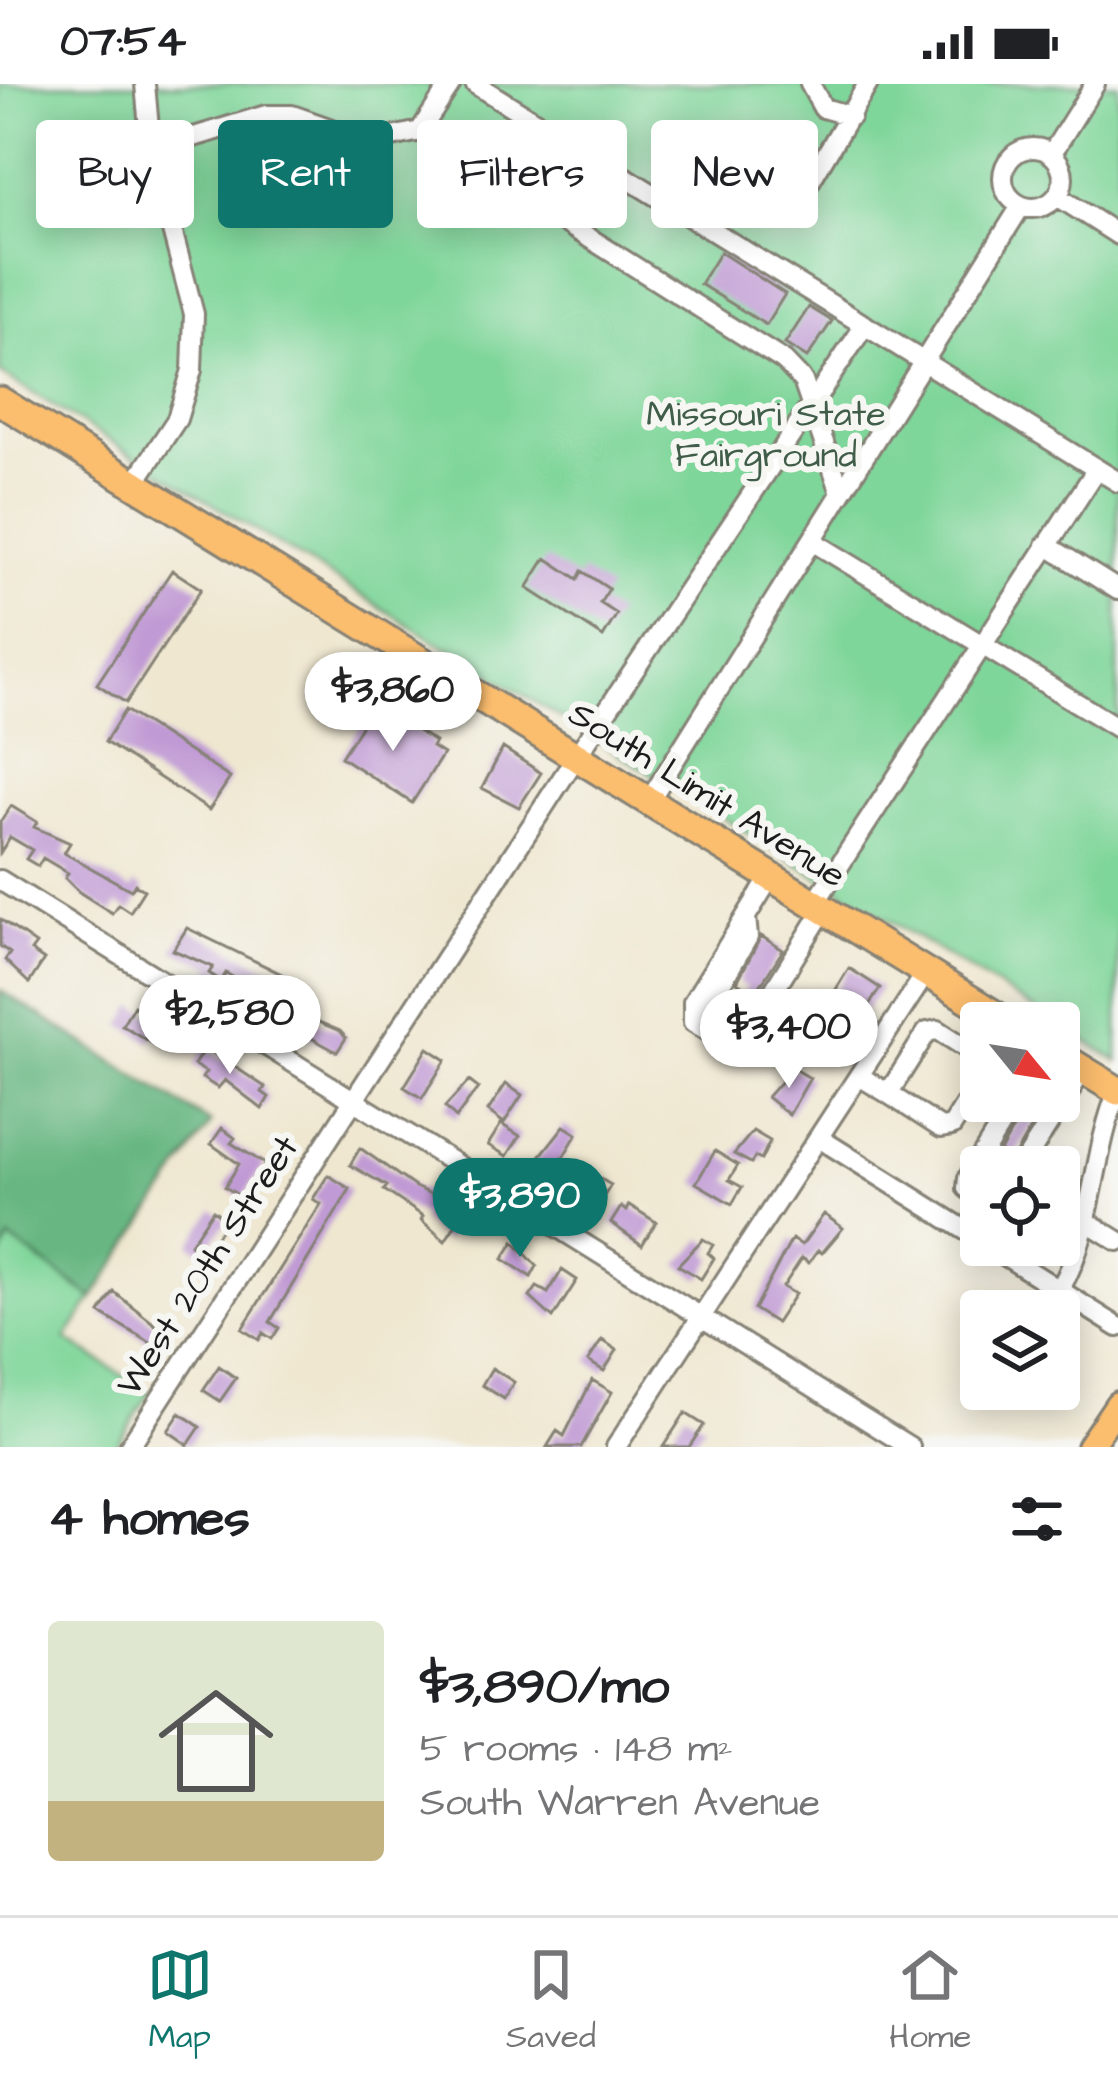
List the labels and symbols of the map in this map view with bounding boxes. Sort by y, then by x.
park label: Missouri State Fairground [646,389,886,482]
pin: $3,860 [295,652,491,754]
street label: South Limit Avenue [559,689,855,901]
pin: $2,580 [132,975,328,1077]
pin: $3,400 [691,989,887,1091]
north arrow [960,1002,1080,1122]
street label: West 20th Street [104,1125,312,1406]
pin: $3,890 [422,1158,618,1260]

